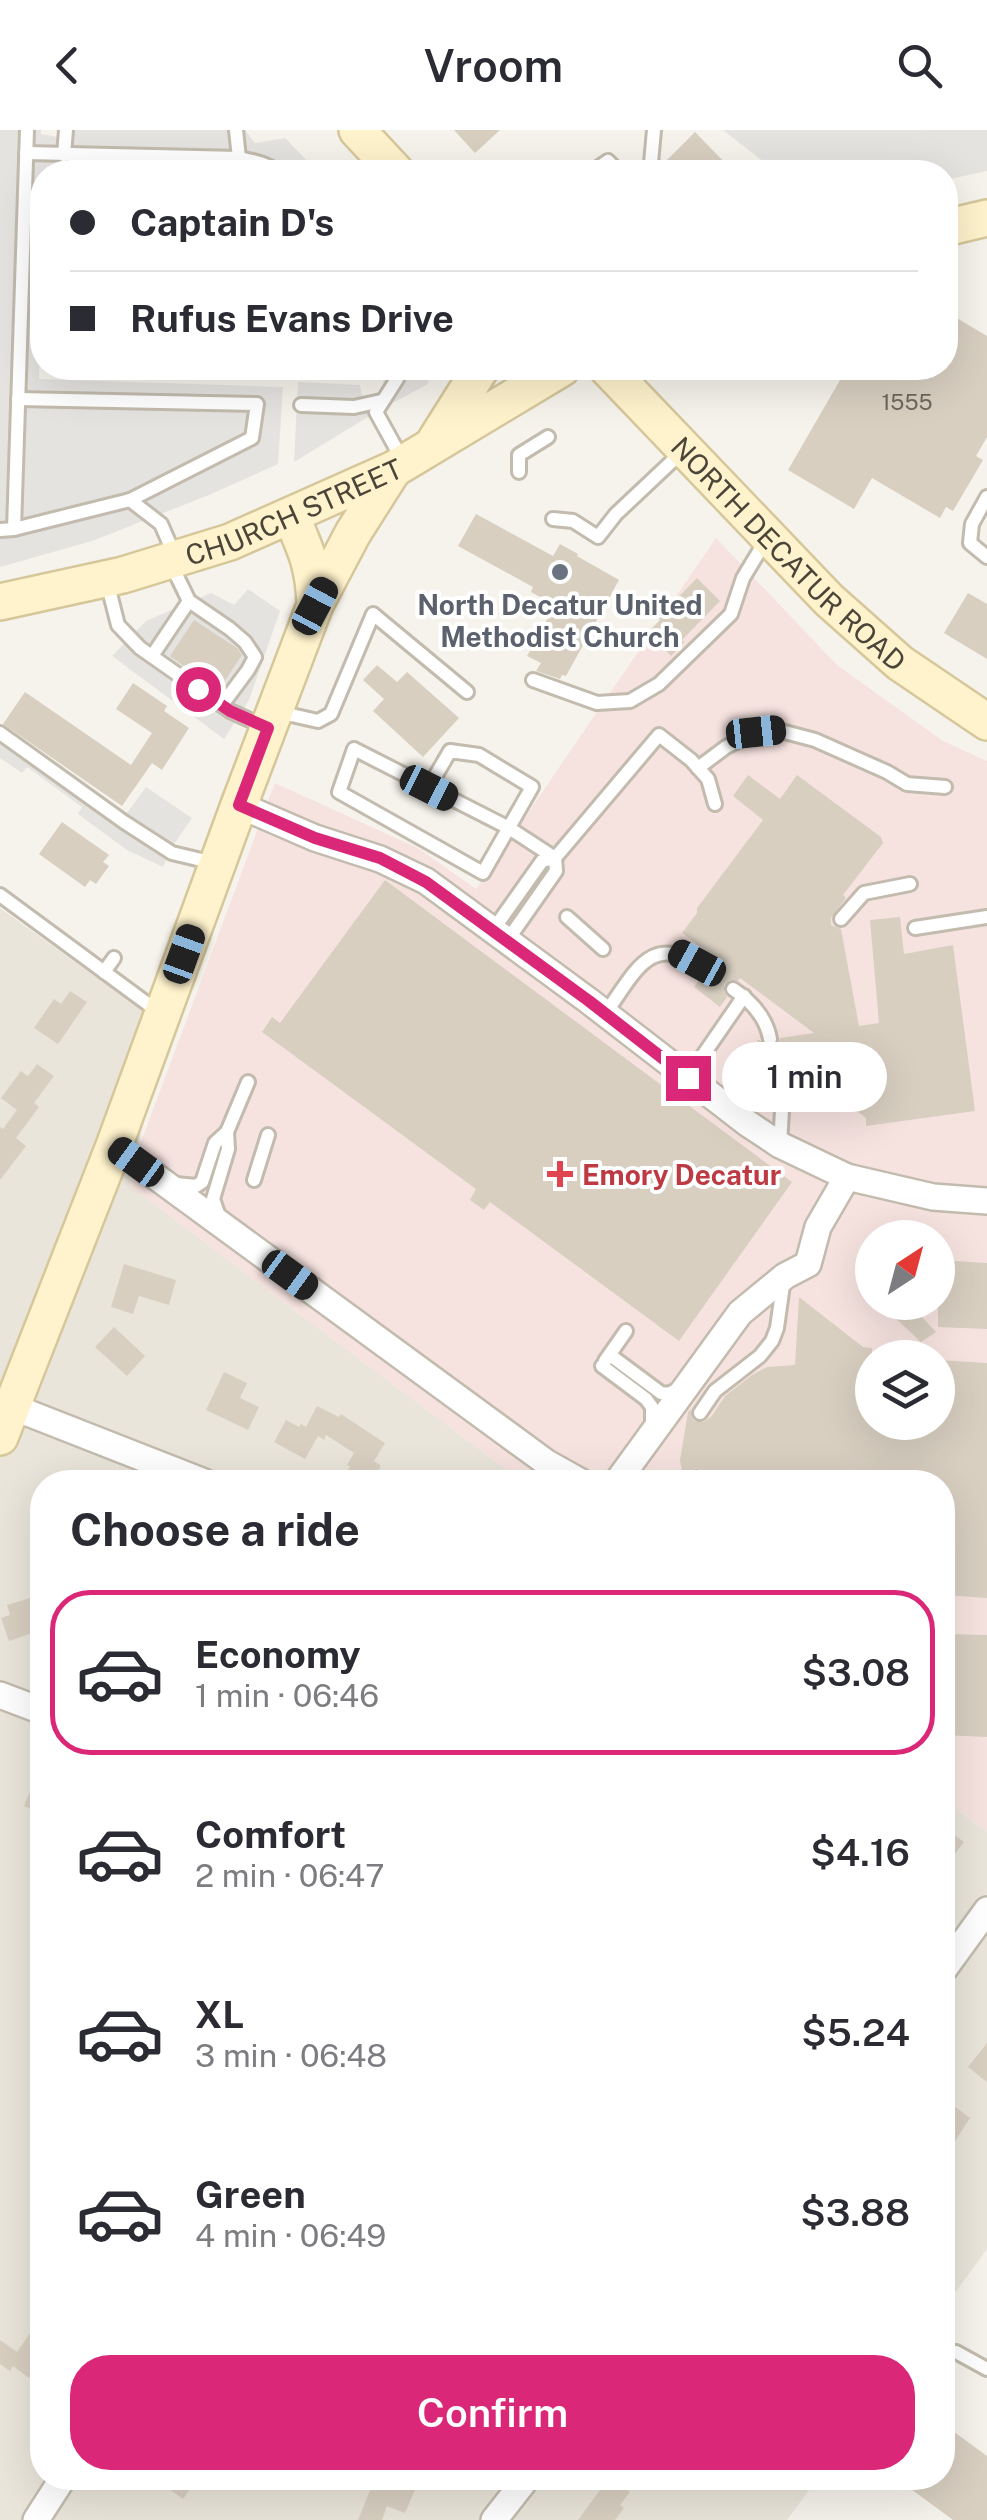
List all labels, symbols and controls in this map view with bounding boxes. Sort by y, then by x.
icon: back [40,38,95,93]
icon: search [892,38,947,93]
text: Vroom [424,39,563,92]
text: Captain D's [130,200,334,245]
text: Rufus Evans Drive [130,296,454,341]
house number: 1555 [881,389,933,415]
street label: NORTH DECATUR ROAD [665,430,913,677]
street label: CHURCH STREET [181,451,407,571]
marker: North Decatur United Methodist Church [549,561,571,583]
car [288,572,342,640]
place label: North Decatur United Methodist Church [417,588,703,653]
route start [176,667,221,712]
car [725,714,787,750]
car [395,761,463,815]
car [160,921,208,987]
car [663,935,731,991]
callout: 1 min [723,1043,888,1113]
route end [666,1056,711,1101]
text: 1 min [766,1058,843,1095]
car [103,1132,169,1192]
place label: Emory Decatur [582,1158,781,1191]
marker: Emory Decatur [547,1161,573,1187]
north arrow [855,1220,955,1320]
map controls [855,1220,955,1440]
car [257,1245,323,1305]
button: layers [855,1340,955,1440]
text: Choose a ride [70,1503,360,1556]
icon: car [75,1628,165,1718]
text: Economy [195,1632,361,1677]
text: $3.08 [802,1650,910,1695]
text: 1 min · 06:46 [195,1677,379,1714]
icon: car [75,1808,165,1898]
text: Comfort [195,1812,346,1857]
text: $4.16 [810,1830,910,1875]
text: 2 min · 06:47 [195,1857,384,1894]
icon: car [75,1988,165,2078]
text: XL [195,1992,244,2037]
text: $5.24 [801,2010,910,2055]
text: 3 min · 06:48 [195,2037,387,2074]
icon: car [75,2168,165,2258]
text: Green [195,2172,306,2217]
text: $3.88 [800,2190,910,2235]
text: 4 min · 06:49 [195,2217,386,2254]
button: Confirm [70,2355,915,2470]

